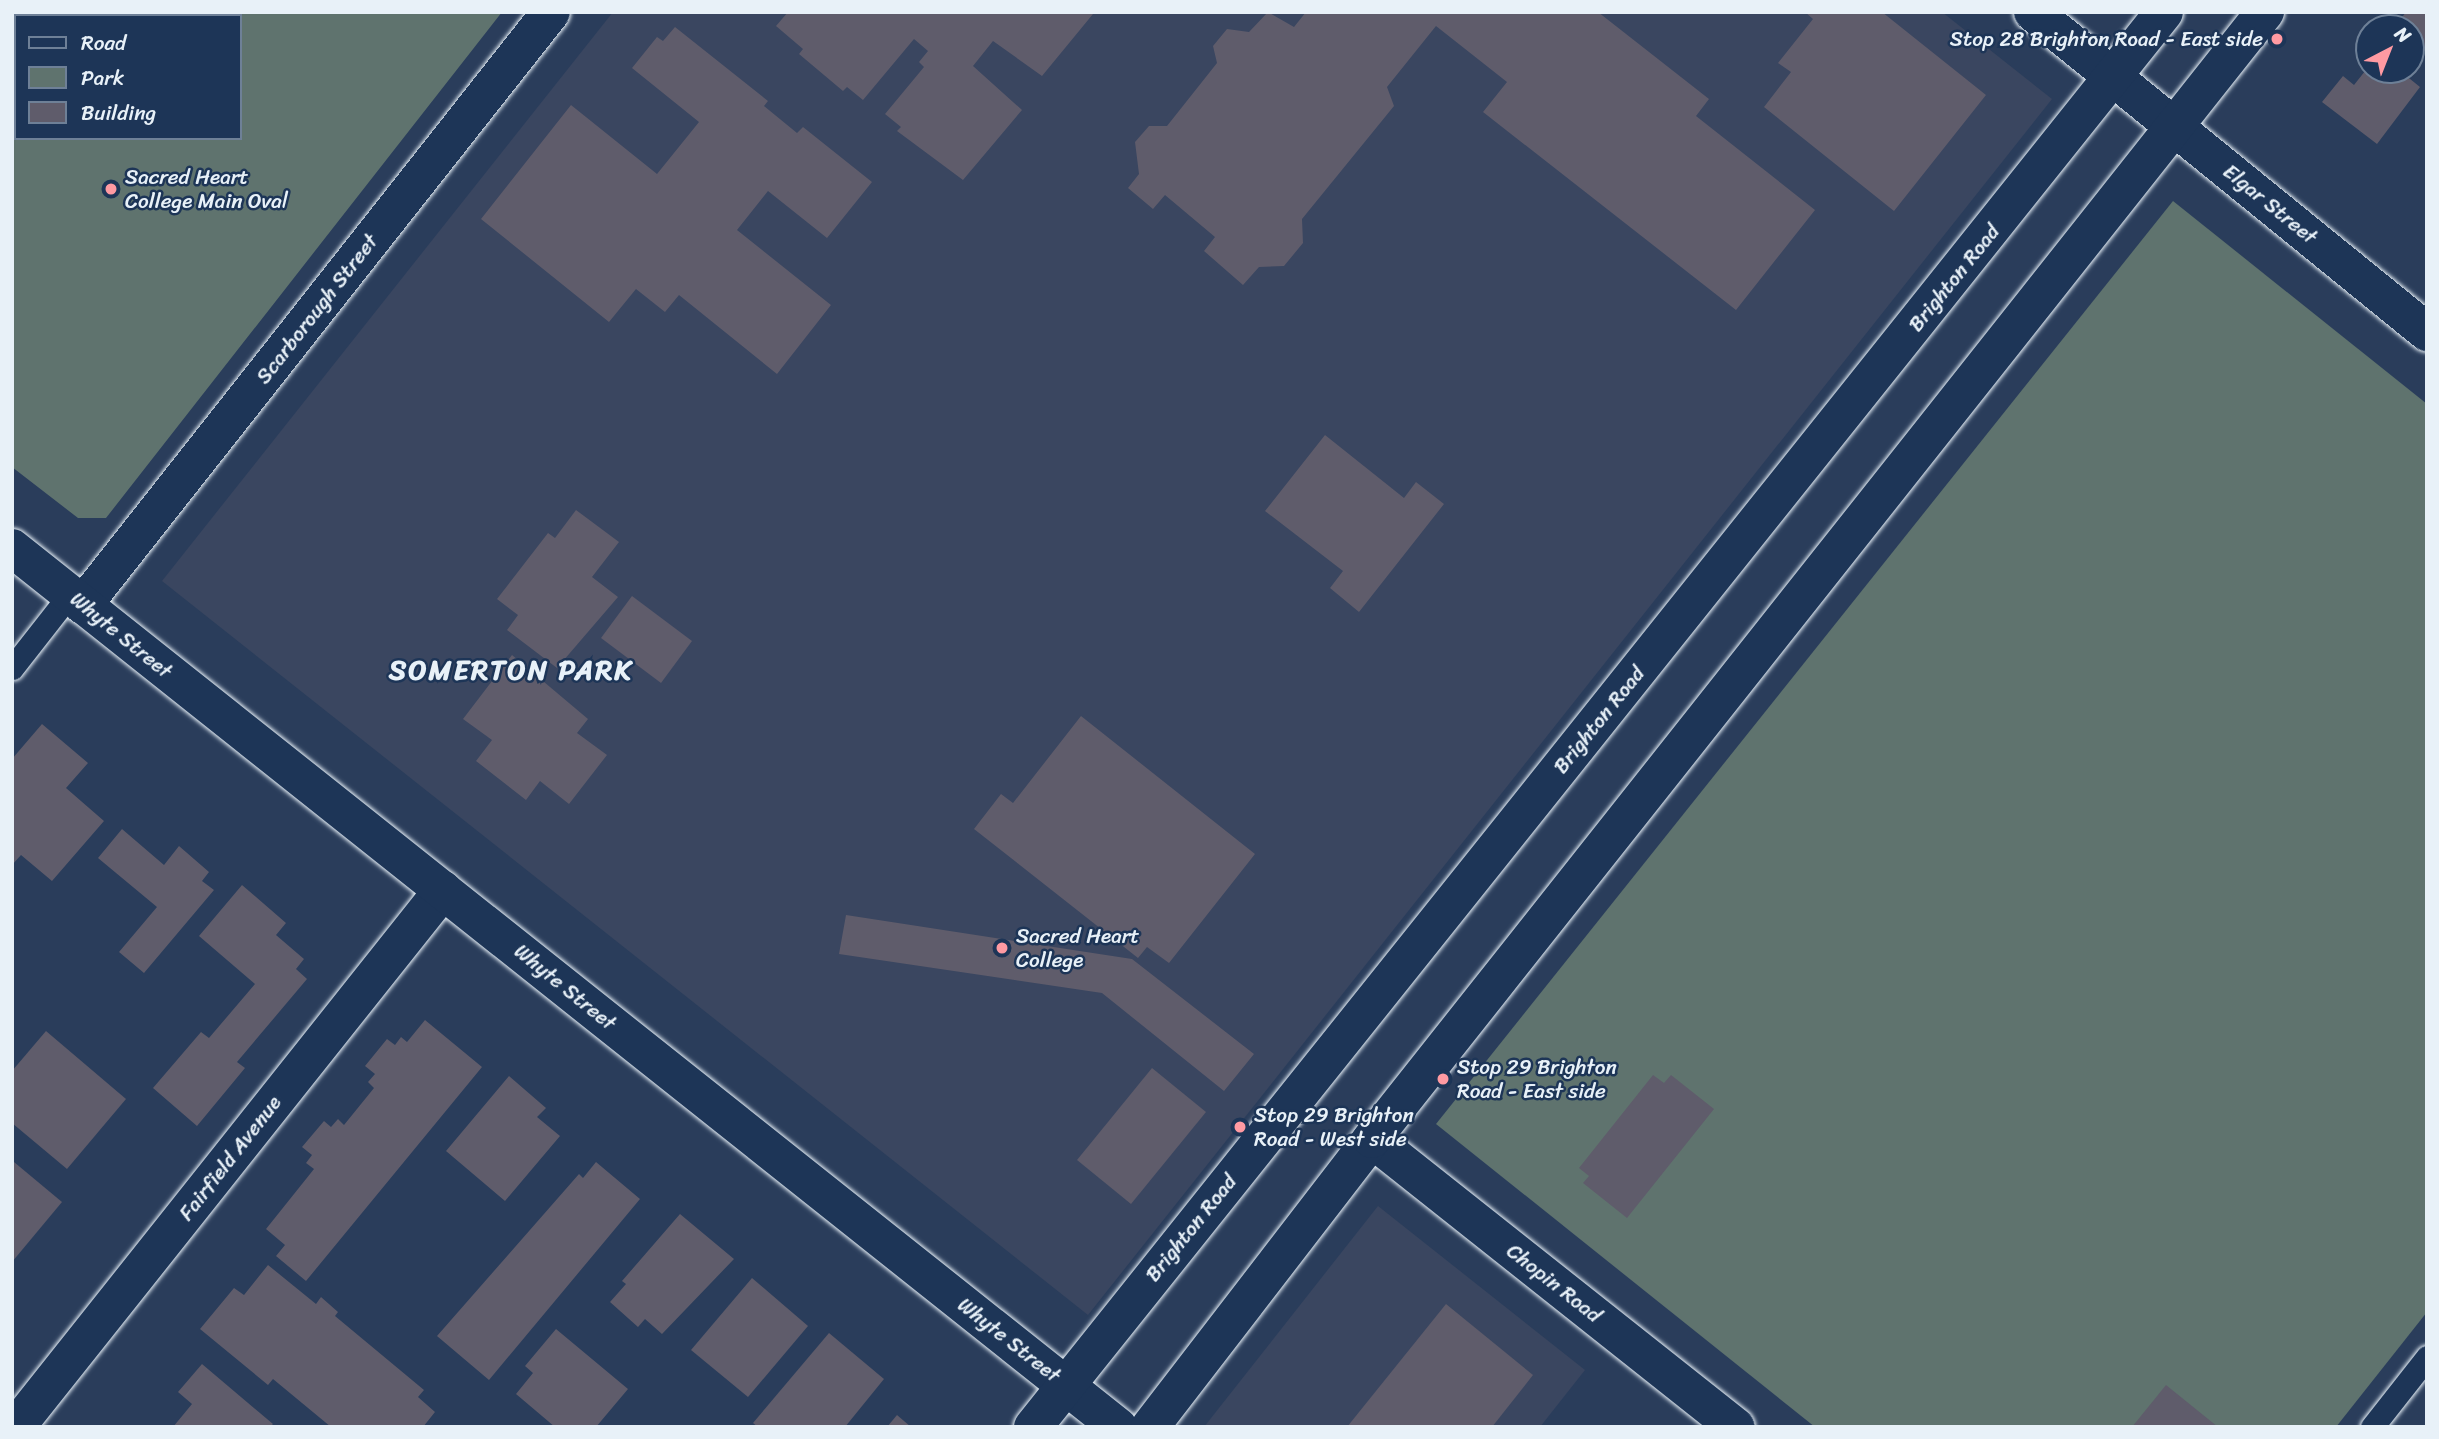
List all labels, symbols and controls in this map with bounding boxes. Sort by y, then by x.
legend [14,14,242,140]
north arrow [2355,14,2425,84]
text: N [2387,18,2419,51]
text: Road [81,24,126,62]
place label: Stop 28 Brighton Road - East side [1948,26,2263,52]
marker: Stop 28 Brighton Road - East side [2269,31,2285,47]
text: Park [81,59,124,97]
text: Building [81,94,156,132]
street label: Elgar Street [2218,158,2322,250]
place label: Sacred Heart College Main Oval [125,164,288,214]
marker: Sacred Heart College Main Oval [103,181,119,197]
street label: Brighton Road [1903,219,2005,337]
street label: Scarborough Street [251,229,383,389]
street label: Whyte Street [65,586,177,684]
district label: SOMERTON PARK [390,653,632,687]
street label: Brighton Road [1548,661,1650,779]
place label: Sacred Heart College [1016,923,1140,973]
street label: Whyte Street [509,938,621,1036]
marker: Sacred Heart College [994,940,1010,956]
place label: Stop 29 Brighton Road - East side [1457,1054,1617,1104]
marker: Stop 29 Brighton Road - East side [1435,1071,1451,1087]
street label: Fairfield Avenue [173,1091,287,1225]
place label: Stop 29 Brighton Road - West side [1254,1102,1414,1152]
marker: Stop 29 Brighton Road - West side [1232,1119,1248,1135]
street label: Brighton Road [1140,1169,1242,1287]
street label: Chopin Road [1502,1238,1606,1328]
street label: Whyte Street [952,1292,1066,1388]

